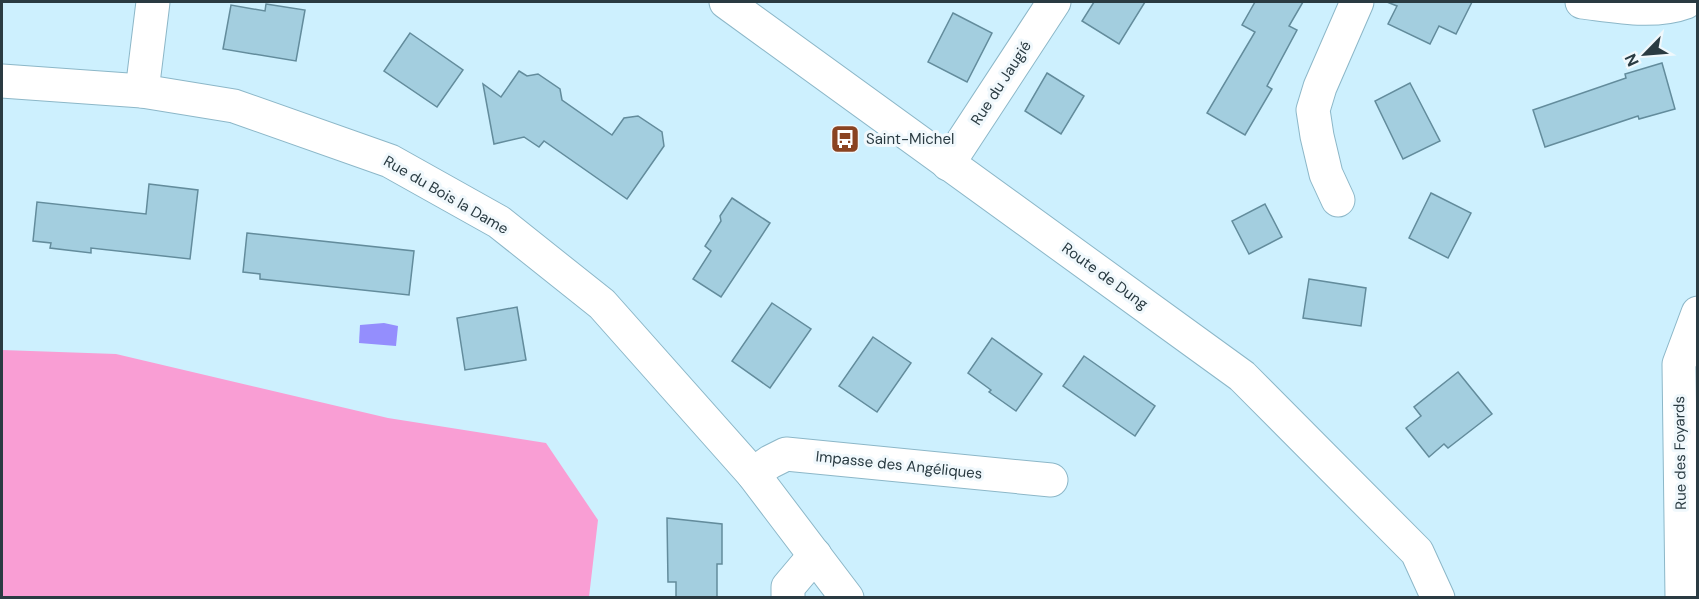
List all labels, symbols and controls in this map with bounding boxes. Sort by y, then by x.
north arrow [1615,24,1675,84]
street label: Rue du Jaugié [966,37,1036,129]
text: N [1620,50,1644,70]
bus stop icon: Saint-Michel [829,123,861,155]
place label: Saint-Michel [866,129,954,149]
street label: Rue du Bois la Dame [380,151,512,239]
street label: Route de Dung [1058,238,1152,314]
street label: Rue des Foyards [1669,396,1691,510]
street label: Impasse des Angéliques [815,446,983,484]

